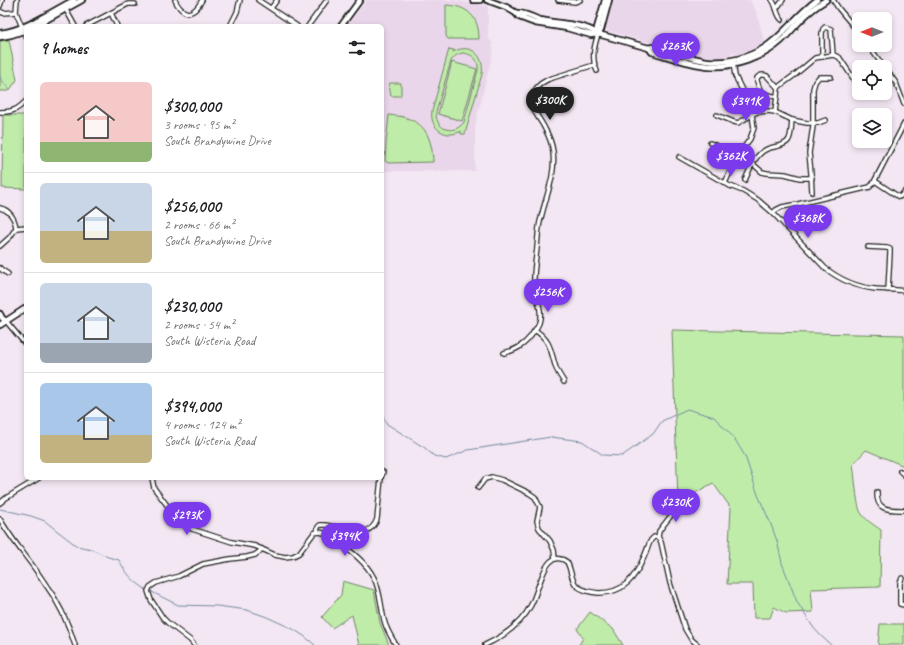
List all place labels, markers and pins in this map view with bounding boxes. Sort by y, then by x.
pin: $263K [648,33,704,67]
pin: $300K [522,87,578,121]
pin: $341K [718,88,774,122]
pin: $362K [703,143,759,177]
pin: $368K [780,205,836,239]
pin: $256K [520,279,576,313]
pin: $230K [648,489,704,523]
pin: $293K [159,502,215,536]
pin: $394K [317,523,373,557]

